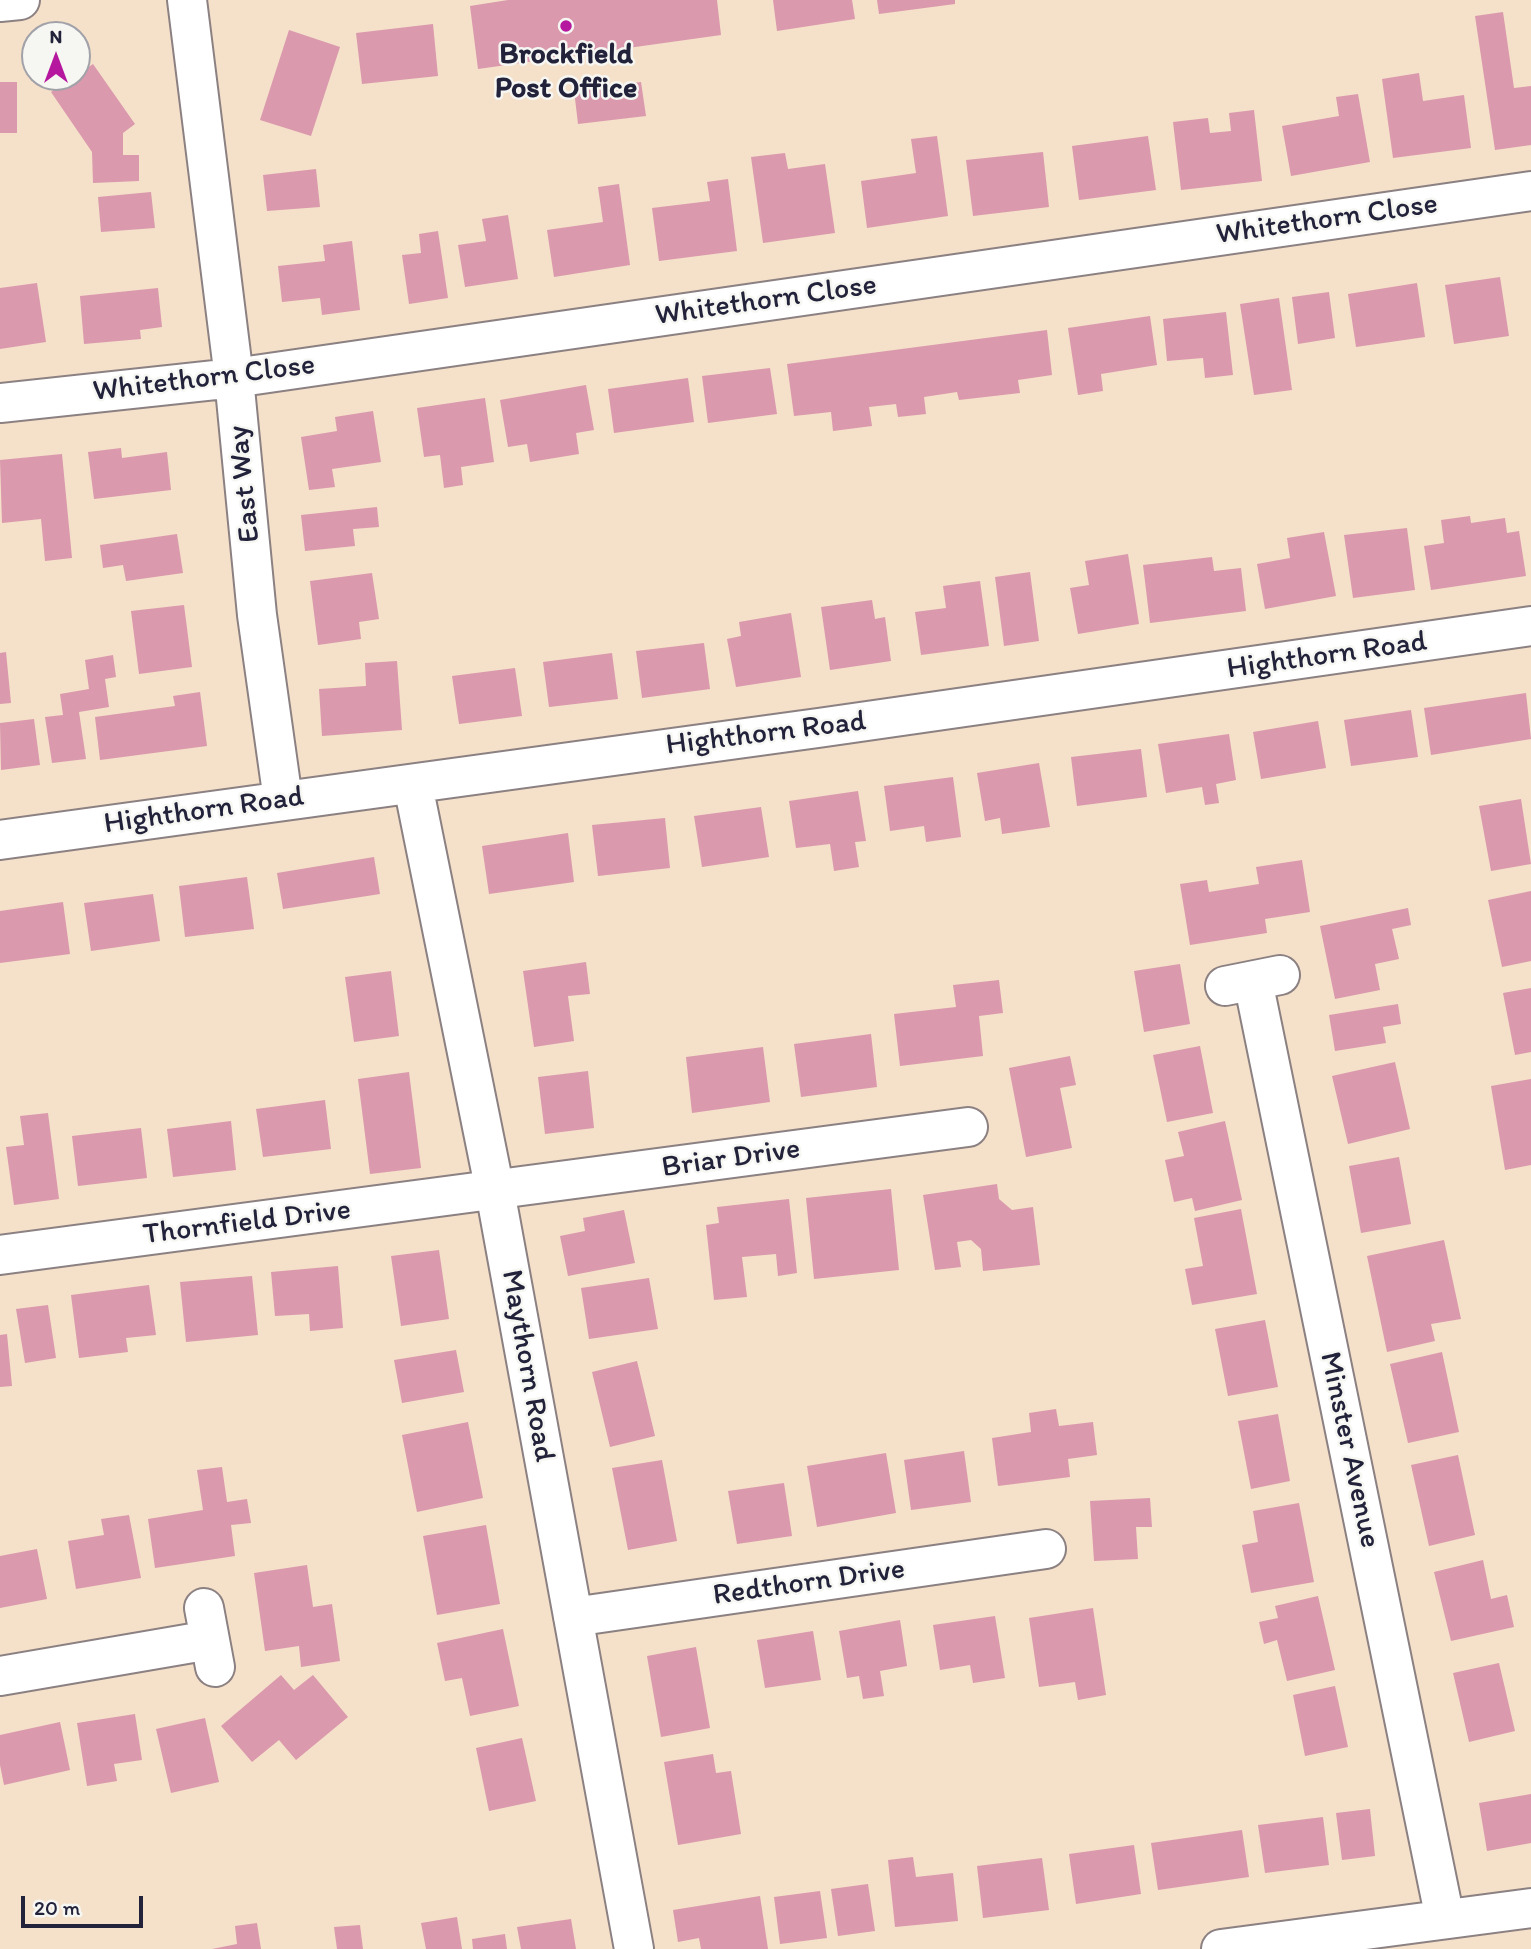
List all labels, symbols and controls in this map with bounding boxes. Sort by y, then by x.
marker: Brockfield Post Office [558,18,574,34]
north arrow [21,21,91,91]
text: N [50,25,62,48]
place label: Brockfield Post Office [495,37,637,107]
street label: Whitethorn Close [1214,187,1440,253]
street label: Whitethorn Close [653,268,879,334]
street label: Whitethorn Close [91,348,317,410]
street label: East Way [221,424,269,544]
street label: Highthorn Road [1225,624,1429,688]
street label: Highthorn Road [664,704,868,764]
street label: Highthorn Road [102,779,306,843]
street label: Briar Drive [659,1131,803,1187]
street label: Thornfield Drive [141,1192,353,1254]
street label: Maythorn Road [492,1267,562,1465]
street label: Minster Avenue [1311,1349,1387,1551]
street label: Redthorn Drive [711,1552,907,1614]
scale bar [24,1882,147,1926]
text: 20 m [34,1895,80,1920]

